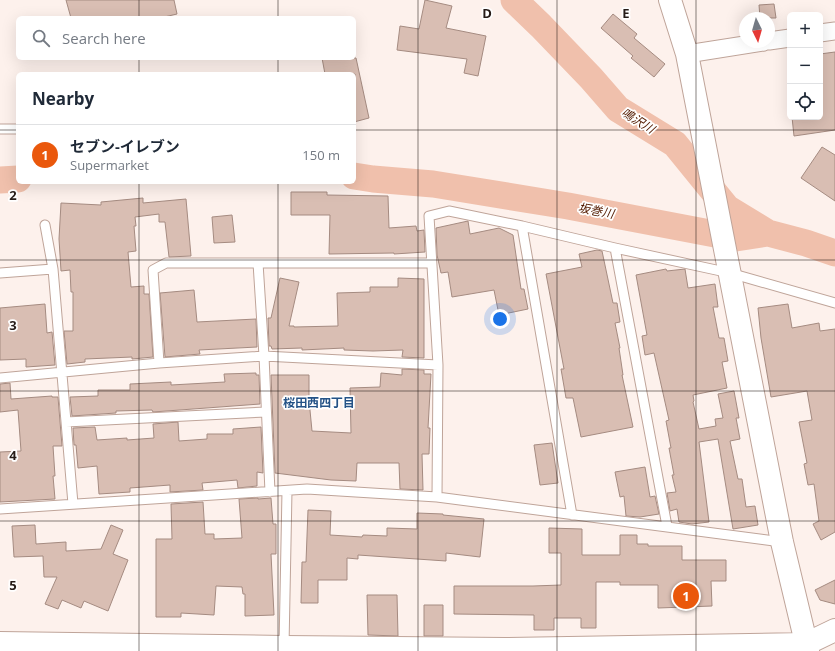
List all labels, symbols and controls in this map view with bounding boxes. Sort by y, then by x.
text: D [482,4,492,22]
text: E [622,4,630,22]
north arrow [739,12,775,48]
map controls [787,12,823,120]
button: + [787,12,823,48]
search box [16,16,356,60]
icon: search [30,27,52,49]
text: Search here [62,28,146,48]
button: − [787,48,823,84]
button: locate [787,84,823,120]
text: Nearby [32,87,94,110]
water label: 鳴沢川 [618,104,660,138]
text: セブン-イレブン [70,136,180,156]
text: 1 [41,146,49,164]
text: 150 m [302,146,340,164]
text: Supermarket [70,156,149,174]
text: 2 [9,186,17,204]
water label: 坂巻川 [577,199,617,223]
your location [490,309,510,329]
text: 3 [9,316,17,334]
district label: 桜田西四丁目 [283,394,355,411]
text: 4 [9,446,17,464]
text: 5 [9,576,17,594]
pin: 1 [673,581,699,611]

